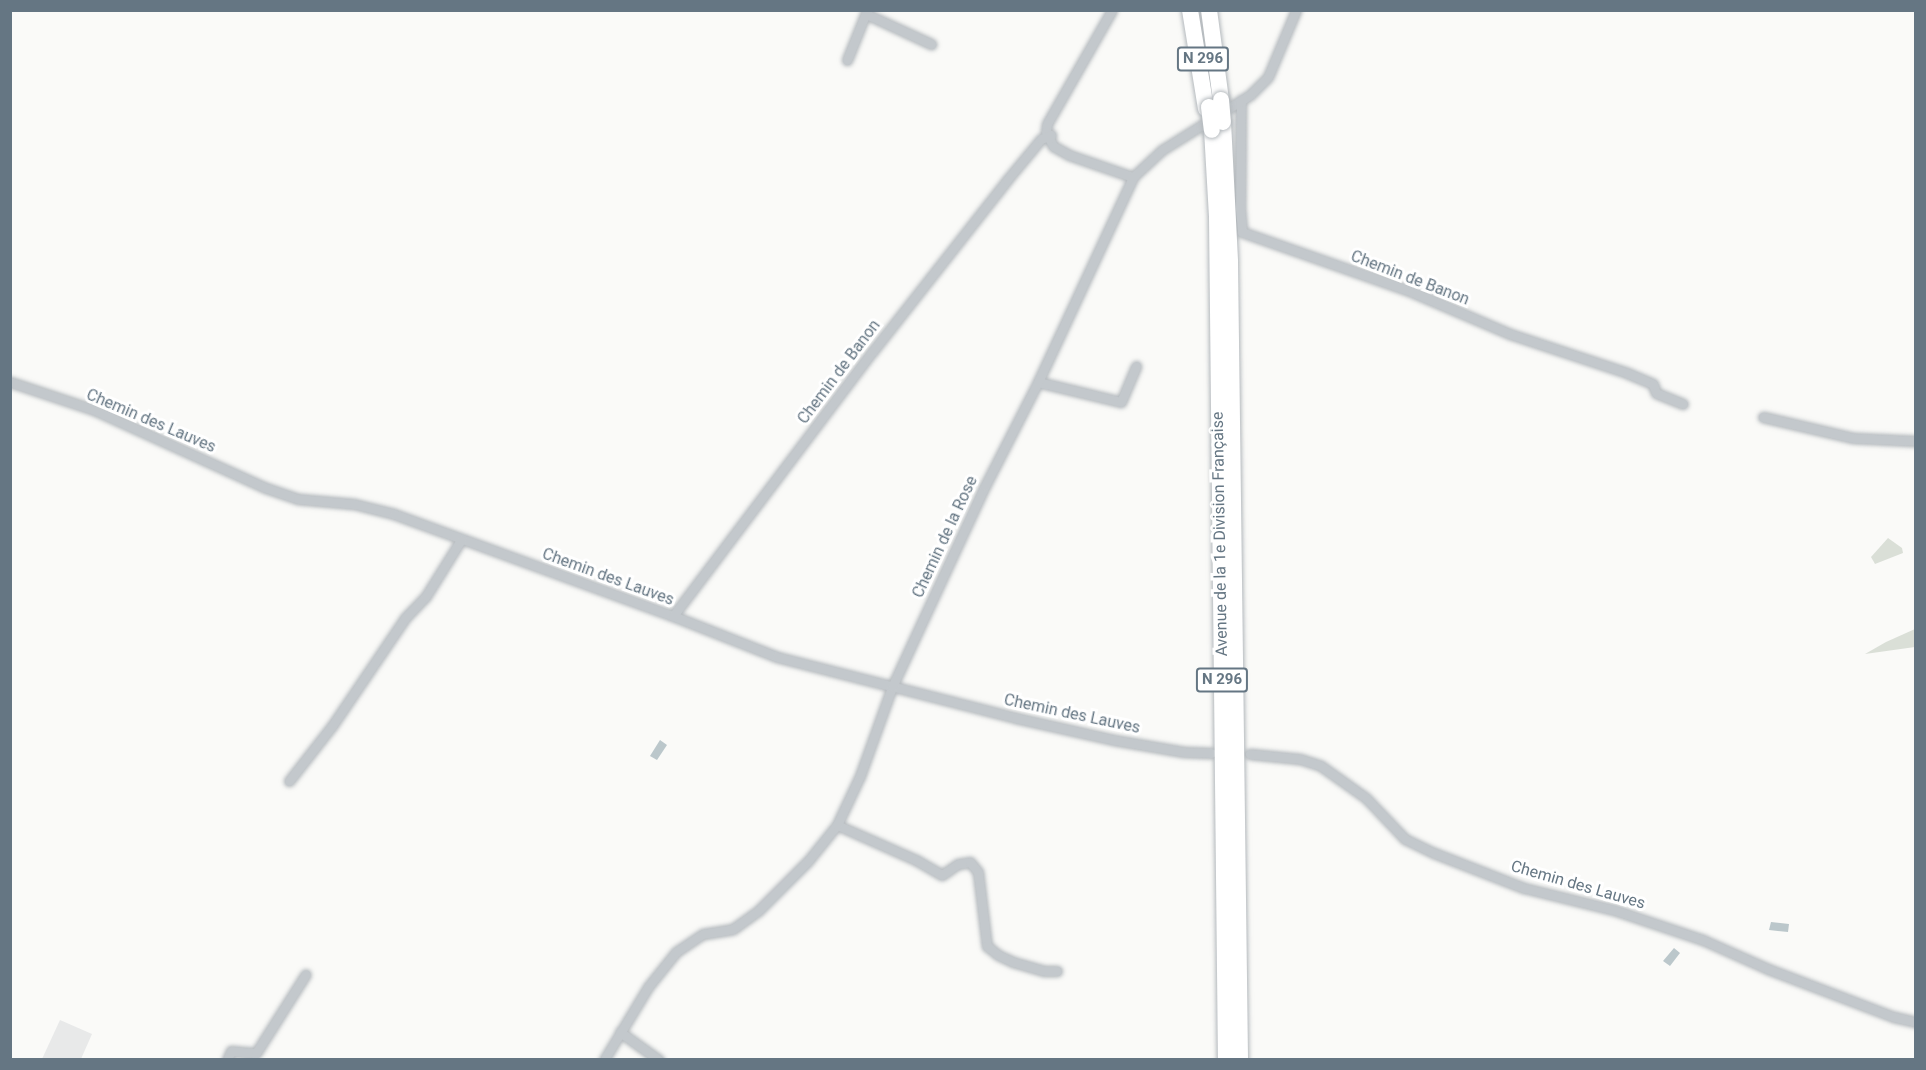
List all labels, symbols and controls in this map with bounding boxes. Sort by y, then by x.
road number: N 296 [1176,47,1230,71]
street label: Chemin de Banon [1348,247,1472,309]
street label: Chemin de Banon [794,316,884,428]
street label: Chemin des Lauves [83,385,219,457]
street label: Avenue de la 1e Division Française [1208,411,1232,657]
street label: Chemin de la Rose [908,473,982,601]
street label: Chemin des Lauves [540,544,676,610]
road number: N 296 [1195,668,1249,692]
street label: Chemin des Lauves [1002,690,1142,738]
street label: Chemin des Lauves [1509,857,1647,913]

